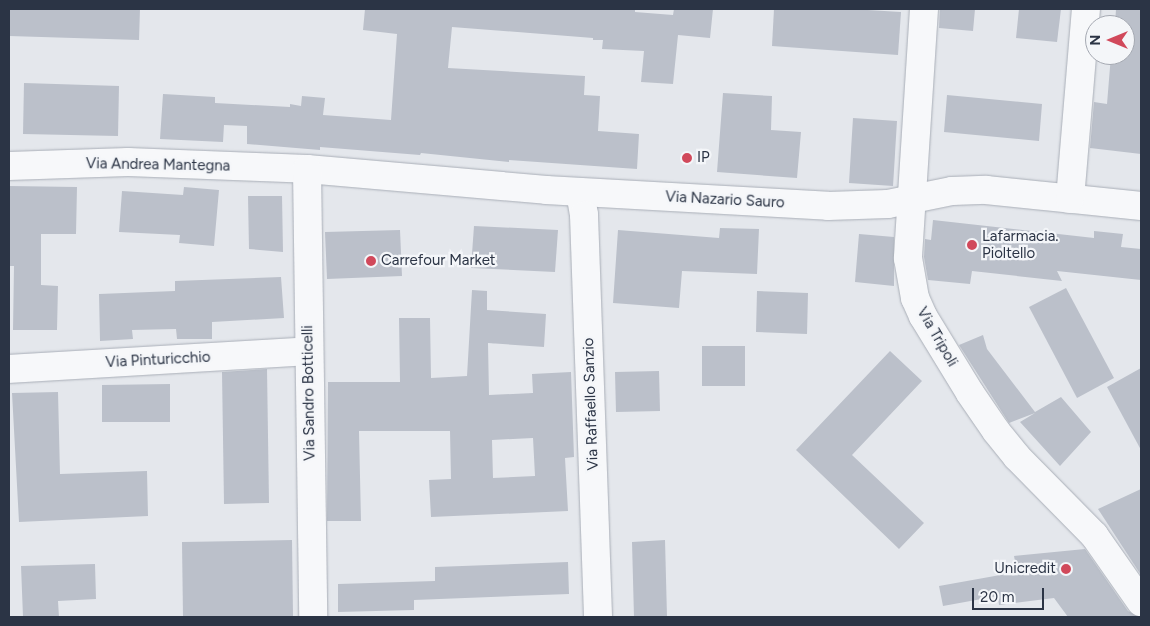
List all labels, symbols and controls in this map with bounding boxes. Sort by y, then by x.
north arrow [1085,15,1135,65]
text: N [1087,35,1104,45]
place label: IP [697,149,710,167]
marker: IP [681,152,693,164]
street label: Via Andrea Mantegna [86,155,230,175]
street label: Via Nazario Sauro [665,188,785,212]
place label: Lafarmacia. Pioltello [982,227,1058,262]
marker: Lafarmacia. Pioltello [966,239,978,251]
place label: Carrefour Market [381,252,496,270]
marker: Carrefour Market [365,255,377,267]
street label: Via Tripoli [913,304,961,370]
street label: Via Sandro Botticelli [299,325,319,461]
street label: Via Raffaello Sanzio [580,337,602,471]
street label: Via Pinturicchio [105,348,211,372]
place label: Unicredit [994,560,1056,578]
marker: Unicredit [1060,563,1072,575]
scale bar [975,578,1048,610]
text: 20 m [980,588,1014,606]

